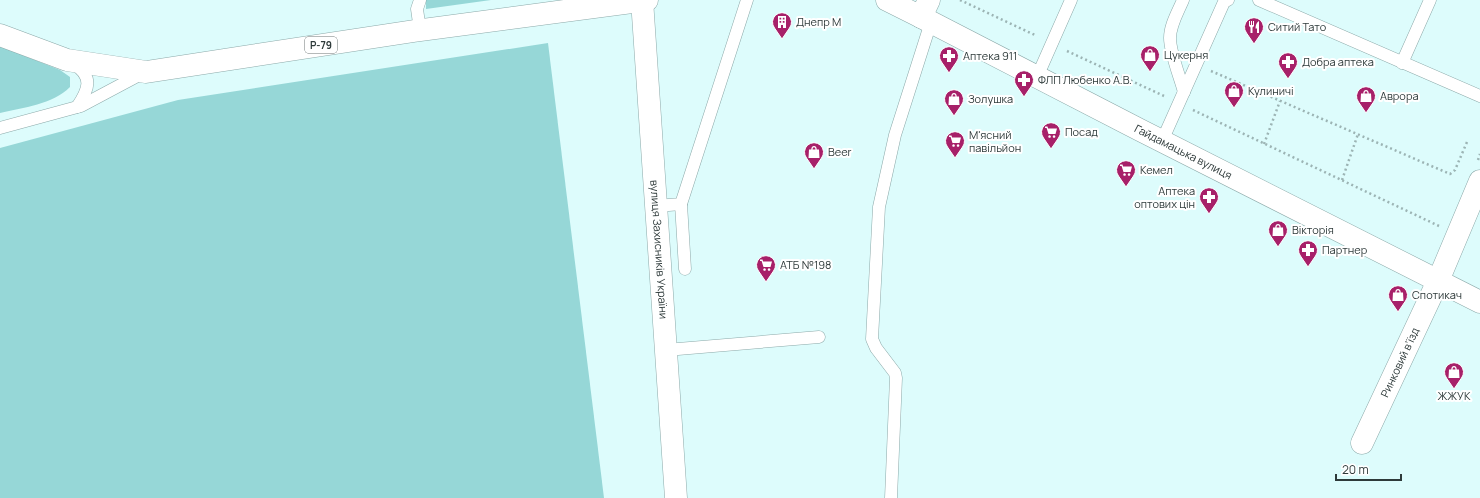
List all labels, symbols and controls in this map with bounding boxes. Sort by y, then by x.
building icon: Днепр М [771,11,793,39]
place label: Днепр М [796,14,841,29]
restaurant icon: Ситий Тато [1243,16,1265,44]
place label: Ситий Тато [1268,19,1327,34]
road number: Р-79 [305,37,337,53]
shop icon: Цукерня [1139,44,1161,72]
pharmacy icon: Аптека 911 [938,45,960,73]
place label: Цукерня [1164,47,1208,62]
place label: Аптека 911 [963,48,1017,63]
pharmacy icon: Добра аптека [1277,51,1299,79]
place label: Добра аптека [1302,54,1374,69]
pharmacy icon: ФЛП Любенко А.В. [1013,69,1035,97]
place label: ФЛП Любенко А.В. [1038,72,1132,87]
shop icon: Кулиничі [1223,80,1245,108]
place label: Кулиничі [1248,83,1294,98]
shop icon: Аврора [1355,85,1377,113]
shop icon: Золушка [943,88,965,116]
place label: Аврора [1380,88,1419,103]
place label: Золушка [968,91,1013,106]
supermarket icon: Посад [1040,121,1062,149]
street label: Гайдамацька вулиця [1132,121,1235,182]
place label: Посад [1065,124,1098,139]
place label: М'ясний павільйон [969,127,1021,155]
supermarket icon: М'ясний павільйон [944,130,966,158]
shop icon: Beer [803,141,825,169]
place label: Beer [828,144,852,159]
supermarket icon: Кемел [1115,159,1137,187]
place label: Кемел [1140,162,1173,177]
street label: вулиця Захисників України [647,179,672,319]
place label: Аптека оптових цін [1134,183,1195,211]
pharmacy icon: Аптека оптових цін [1198,186,1220,214]
shop icon: Вікторія [1267,219,1289,247]
place label: Вікторія [1292,222,1334,237]
pharmacy icon: Партнер [1297,239,1319,267]
place label: Партнер [1322,242,1368,257]
supermarket icon: АТБ №198 [755,254,777,282]
place label: АТБ №198 [780,257,831,272]
shop icon: Спотикач [1387,284,1409,312]
place label: Спотикач [1412,287,1462,302]
street label: Ринковий в’їзд [1377,325,1422,400]
shop icon: ЖЖУК [1443,361,1465,389]
place label: ЖЖУК [1438,388,1471,403]
scale bar [1336,456,1401,482]
text: 20 m [1342,461,1369,478]

